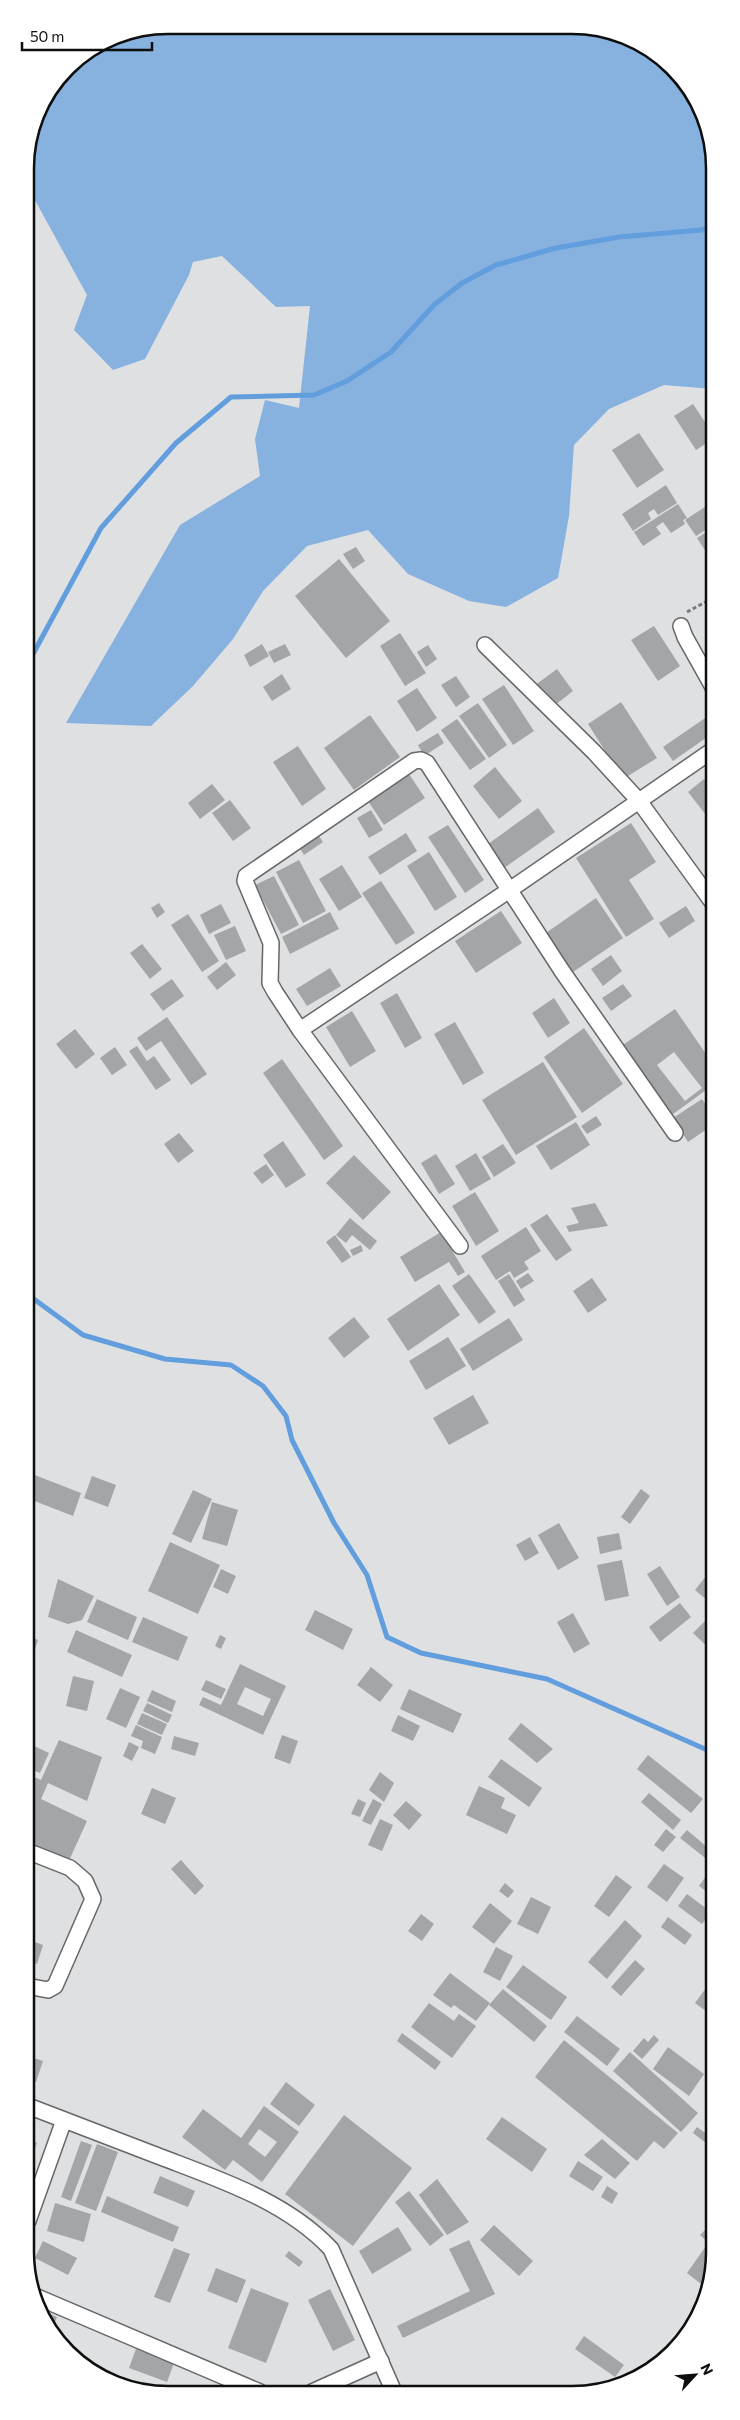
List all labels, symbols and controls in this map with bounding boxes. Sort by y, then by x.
scale bar [22,20,152,52]
text: 50 m [30,27,64,45]
north arrow [670,2350,720,2400]
text: N [697,2361,717,2378]

